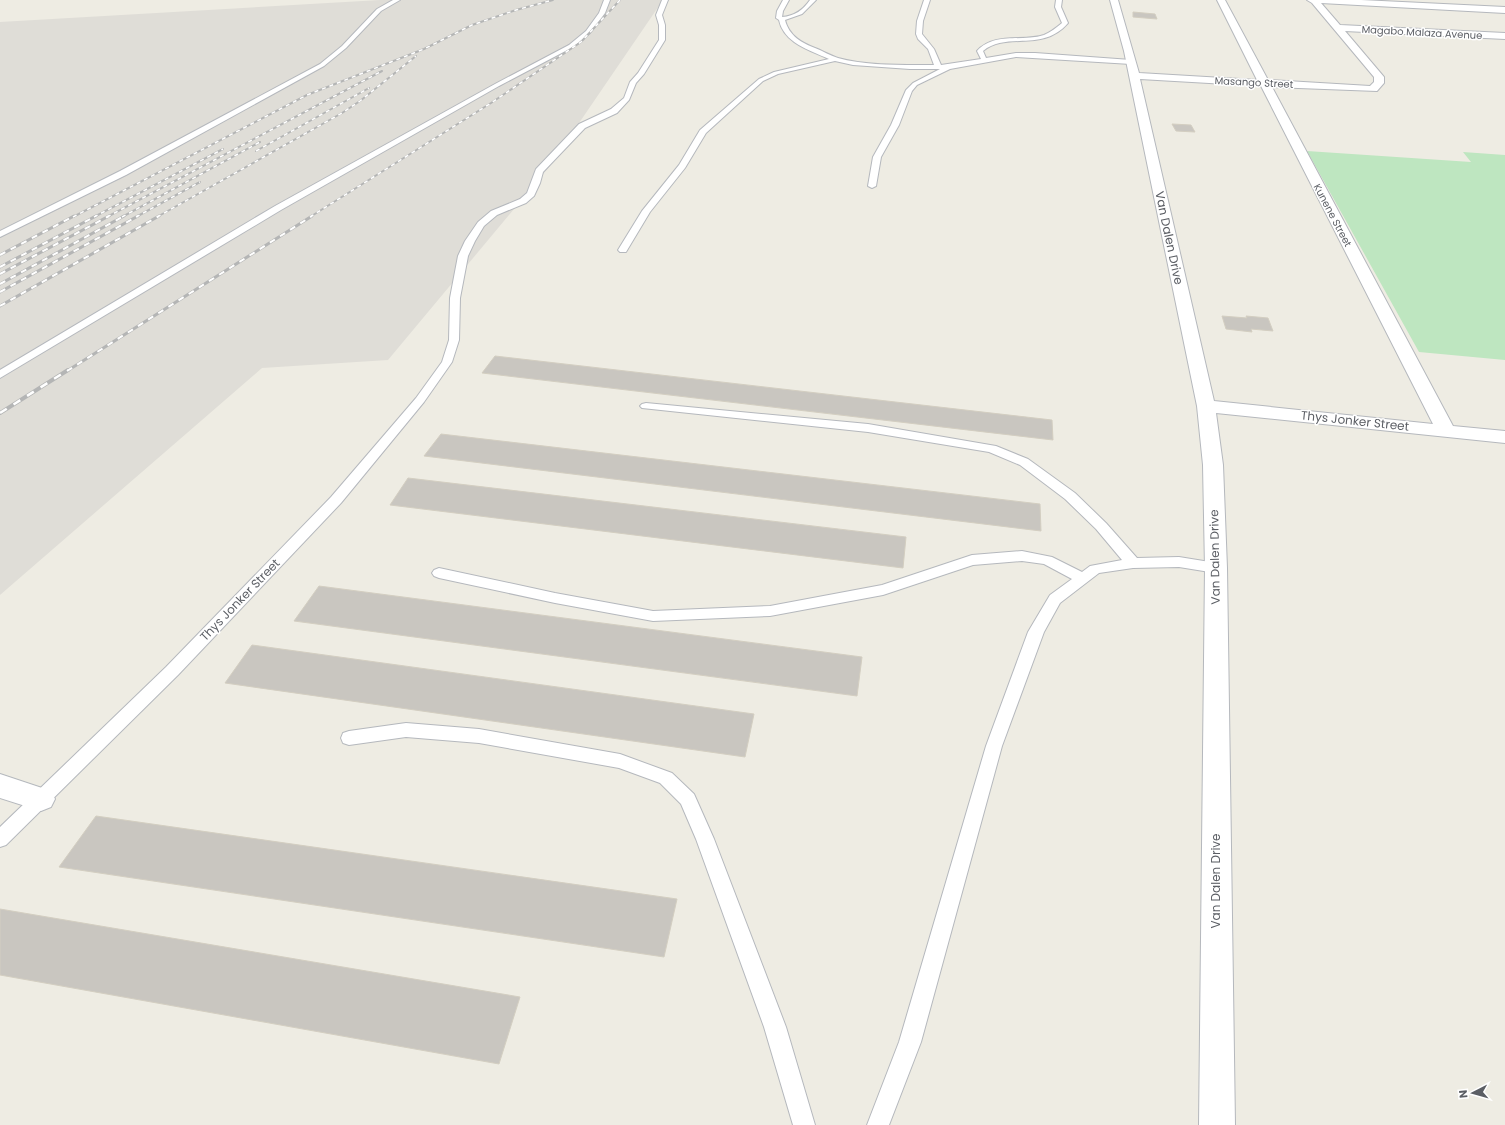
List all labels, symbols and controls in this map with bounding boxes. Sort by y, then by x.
street label: Magabo Malaza Avenue [1361,22,1483,43]
street label: Masango Street [1214,73,1294,92]
street label: Kunene Street [1310,181,1356,250]
street label: Van Dalen Drive [1151,190,1188,286]
street label: Thys Jonker Street [1300,406,1410,435]
street label: Van Dalen Drive [1205,509,1224,605]
street label: Thys Jonker Street [196,555,283,645]
street label: Van Dalen Drive [1207,833,1224,929]
north arrow [1453,1073,1493,1113]
text: N [1455,1089,1471,1099]

